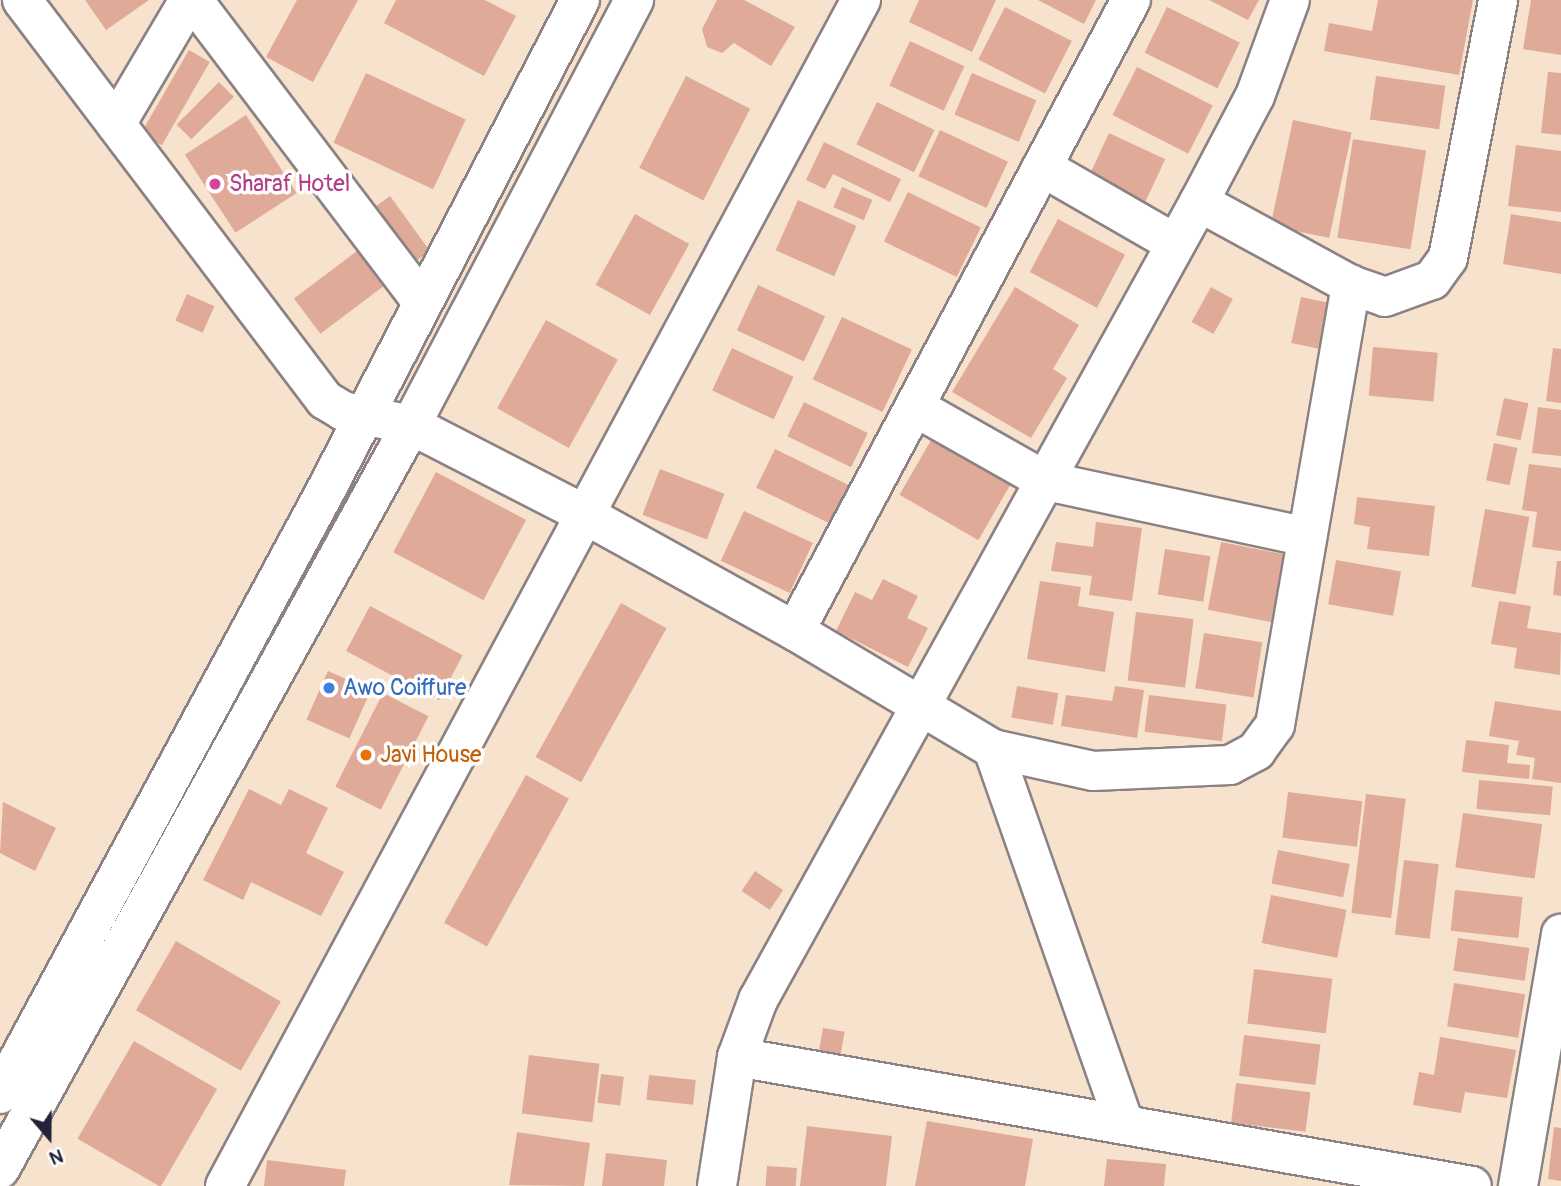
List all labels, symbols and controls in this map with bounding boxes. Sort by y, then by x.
place label: Sharaf Hotel [229,170,350,198]
marker: Sharaf Hotel [207,176,223,192]
place label: Awo Coiffure [343,674,466,702]
marker: Awo Coiffure [321,680,337,696]
place label: Javi House [380,741,481,769]
marker: Javi House [358,747,374,763]
north arrow [14,1102,84,1172]
text: N [46,1143,66,1170]

